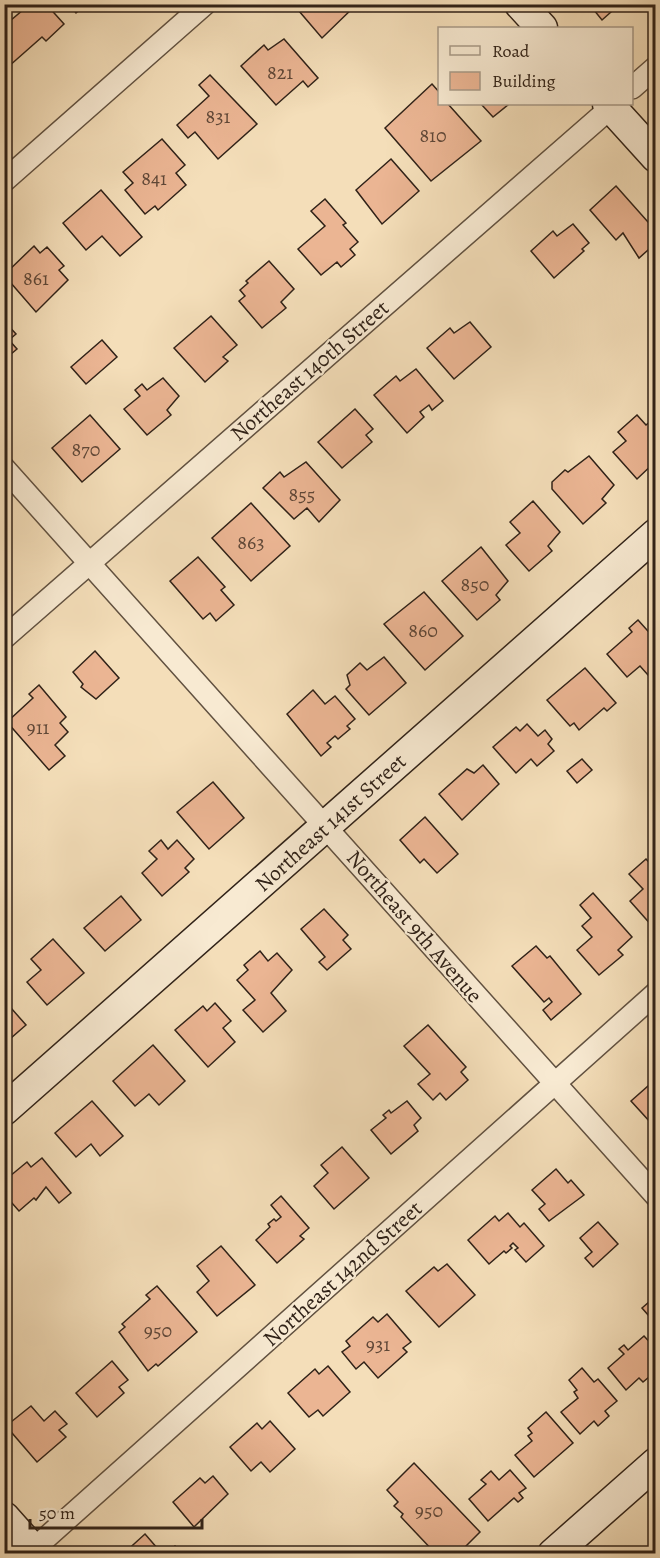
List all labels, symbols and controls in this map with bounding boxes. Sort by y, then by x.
legend [438,27,633,105]
text: Road [492,39,530,63]
house number: 821 [267,59,293,86]
text: Building [492,69,556,93]
house number: 831 [206,103,231,130]
house number: 810 [419,122,447,149]
house number: 841 [141,165,167,192]
house number: 861 [23,265,49,292]
street label: Northeast 140th Street [224,293,395,448]
house number: 870 [72,436,100,463]
house number: 855 [289,481,315,508]
house number: 863 [237,529,265,556]
house number: 850 [461,571,489,598]
house number: 860 [408,617,438,644]
house number: 911 [27,714,50,741]
street label: Northeast 141st Street [249,747,413,899]
street label: Northeast 9th Avenue [340,844,489,1009]
street label: Northeast 142nd Street [257,1194,429,1353]
house number: 950 [144,1317,172,1344]
house number: 931 [366,1331,390,1358]
scale bar [30,1492,202,1530]
house number: 950 [415,1497,443,1524]
text: 50 m [39,1501,75,1525]

